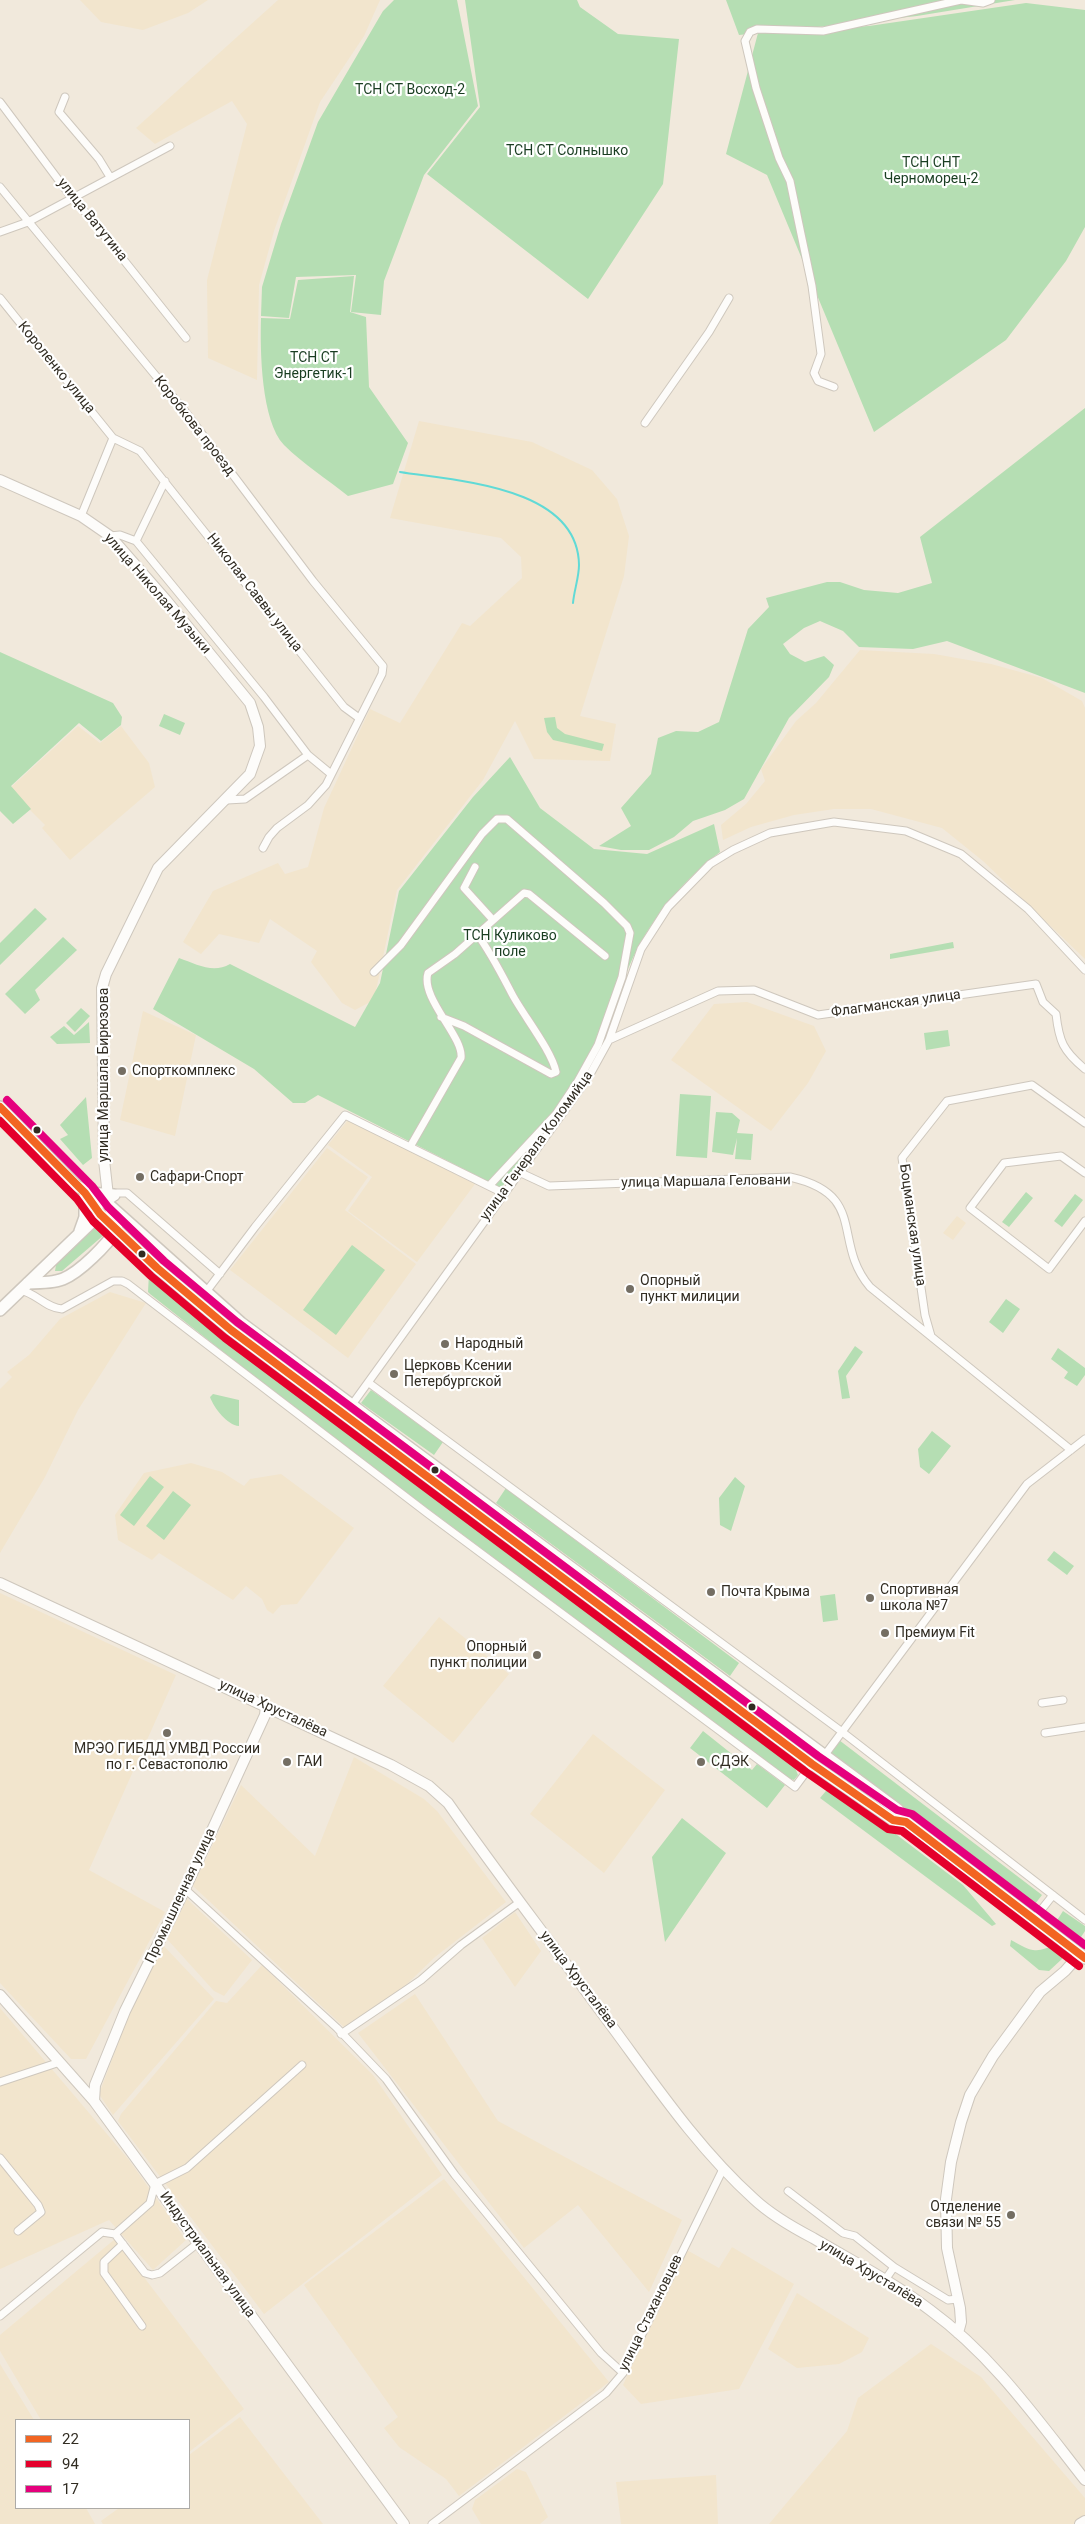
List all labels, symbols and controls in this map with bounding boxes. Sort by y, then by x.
park label: ТСН СТ Восход-2 [355,82,465,98]
park label: ТСН СТ Солнышко [506,143,628,159]
park label: ТСН СНТ Черноморец-2 [884,155,978,188]
street label: улица Ватутина [53,175,131,265]
street label: Короленко улица [14,319,98,417]
park label: ТСН СТ Энергетик-1 [274,350,354,382]
street label: Коробкова проезд [150,373,238,479]
street label: улица Николая Музыки [100,530,214,658]
street label: Николая Саввы улица [203,530,305,656]
park label: ТСН Куликово поле [463,928,557,960]
street label: Флагманская улица [830,987,962,1021]
street label: улица Маршала Бирюзова [96,988,112,1162]
place label: Спорткомплекс [132,1063,235,1079]
marker: Спорткомплекс [116,1065,128,1077]
street label: улица Генерала Коломийца [477,1068,597,1224]
unlabelled marker [32,1125,42,1135]
street label: Боцманская улица [895,1163,929,1287]
place label: Сафари-Спорт [150,1169,244,1185]
marker: Сафари-Спорт [134,1171,146,1183]
street label: улица Маршала Геловани [621,1172,791,1192]
unlabelled marker [137,1249,147,1259]
place label: Опорный пункт милиции [640,1273,740,1305]
marker: Опорный пункт милиции [624,1283,636,1295]
place label: Народный [455,1336,523,1352]
marker: Народный [439,1338,451,1350]
place label: Церковь Ксении Петербургской [404,1358,512,1390]
marker: Церковь Ксении Петербургской [388,1368,400,1380]
unlabelled marker [430,1465,440,1475]
place label: Спортивная школа №7 [880,1582,959,1614]
place label: Почта Крыма [721,1584,810,1600]
marker: Почта Крыма [705,1586,717,1598]
marker: Спортивная школа №7 [864,1592,876,1604]
place label: Премиум Fit [895,1625,975,1641]
marker: Премиум Fit [879,1627,891,1639]
place label: Опорный пункт полиции [430,1639,527,1671]
marker: Опорный пункт полиции [531,1649,543,1661]
street label: улица Хрусталёва [216,1677,330,1741]
unlabelled marker [747,1702,757,1712]
marker: МРЭО ГИБДД УМВД России по г. Севастополю [161,1727,173,1739]
place label: МРЭО ГИБДД УМВД России по г. Севастополю [74,1741,260,1774]
place label: ГАИ [297,1754,323,1770]
place label: СДЭК [711,1754,749,1770]
marker: ГАИ [281,1756,293,1768]
marker: СДЭК [695,1756,707,1768]
street label: Промышленная улица [142,1826,220,1966]
street label: улица Хрусталёва [536,1928,620,2032]
street label: Индустриальная улица [156,2189,258,2321]
place label: Отделение связи № 55 [926,2199,1001,2232]
marker: Отделение связи № 55 [1005,2209,1017,2221]
street label: улица Хрусталёва [816,2236,926,2312]
street label: улица Стахановцев [615,2252,687,2374]
legend [15,2419,190,2509]
text: 22 [62,2430,79,2448]
text: 94 [62,2455,79,2473]
text: 17 [62,2480,79,2498]

